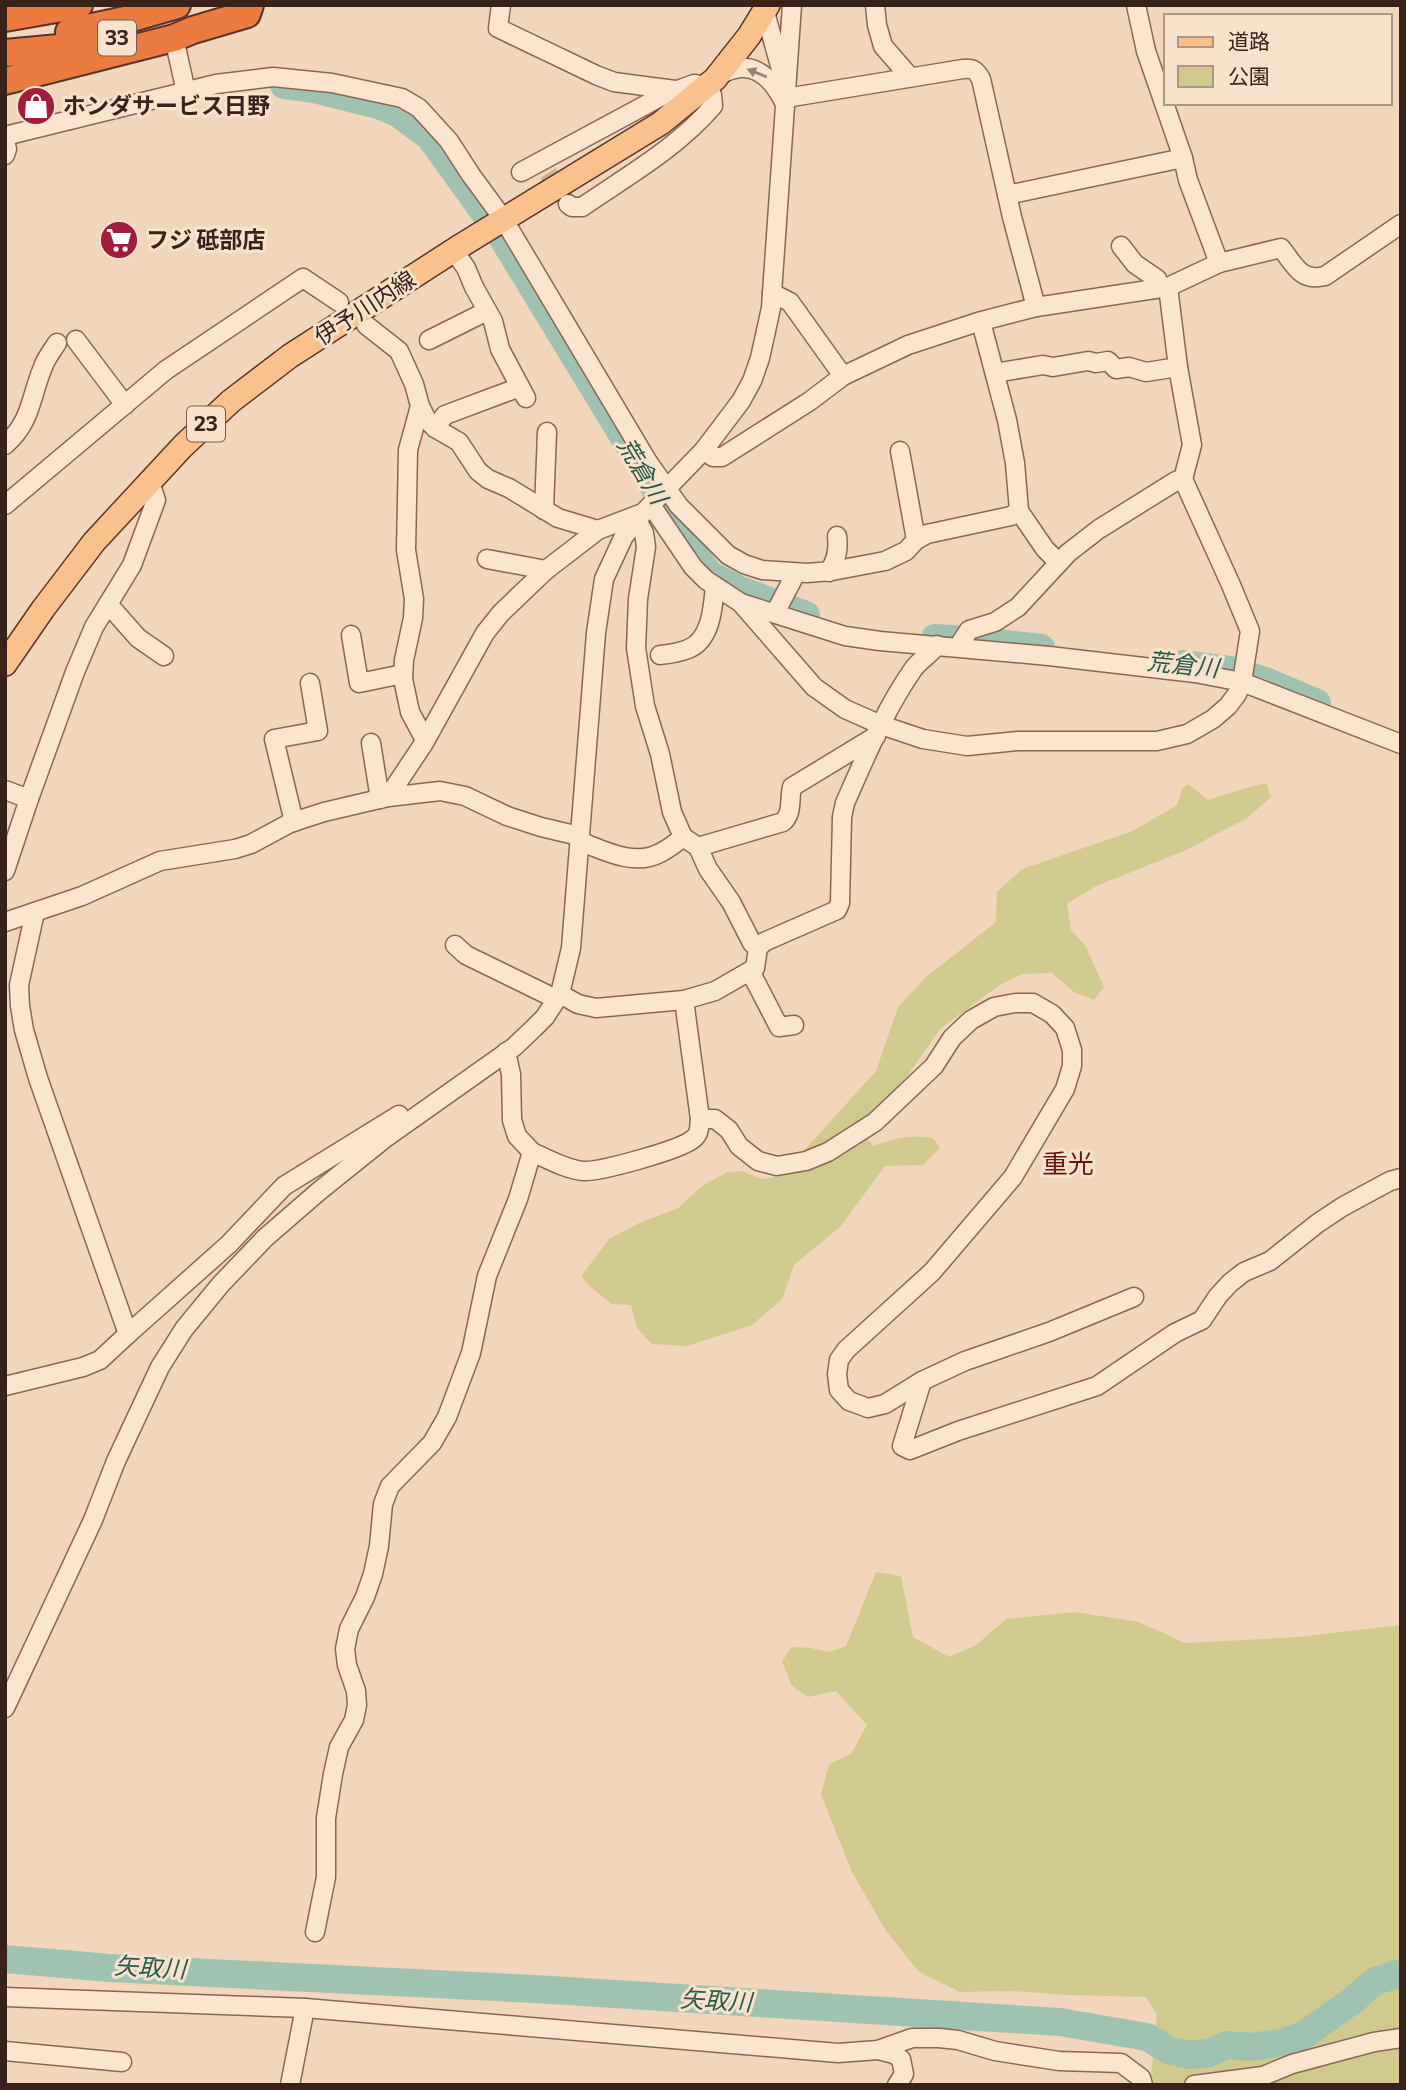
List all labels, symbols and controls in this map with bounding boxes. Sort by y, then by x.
legend [1164,14,1392,105]
road number: 33 [98,20,136,56]
text: 道路 [1228,29,1270,55]
text: 公園 [1228,64,1270,90]
one-way arrow [747,67,767,79]
shop icon: ホンダサービス日野 [15,85,57,127]
place label: ホンダサービス日野 [63,92,270,120]
supermarket icon: フジ 砥部店 [98,219,140,261]
place label: フジ 砥部店 [146,226,265,254]
street label: 伊予川内線 [309,265,421,351]
road number: 23 [187,406,225,442]
water label: 荒倉川 [611,433,674,512]
water label: 荒倉川 [1146,647,1223,683]
district label: 重光 [1042,1149,1094,1180]
water label: 矢取川 [113,1952,190,1984]
water label: 矢取川 [679,1985,756,2017]

